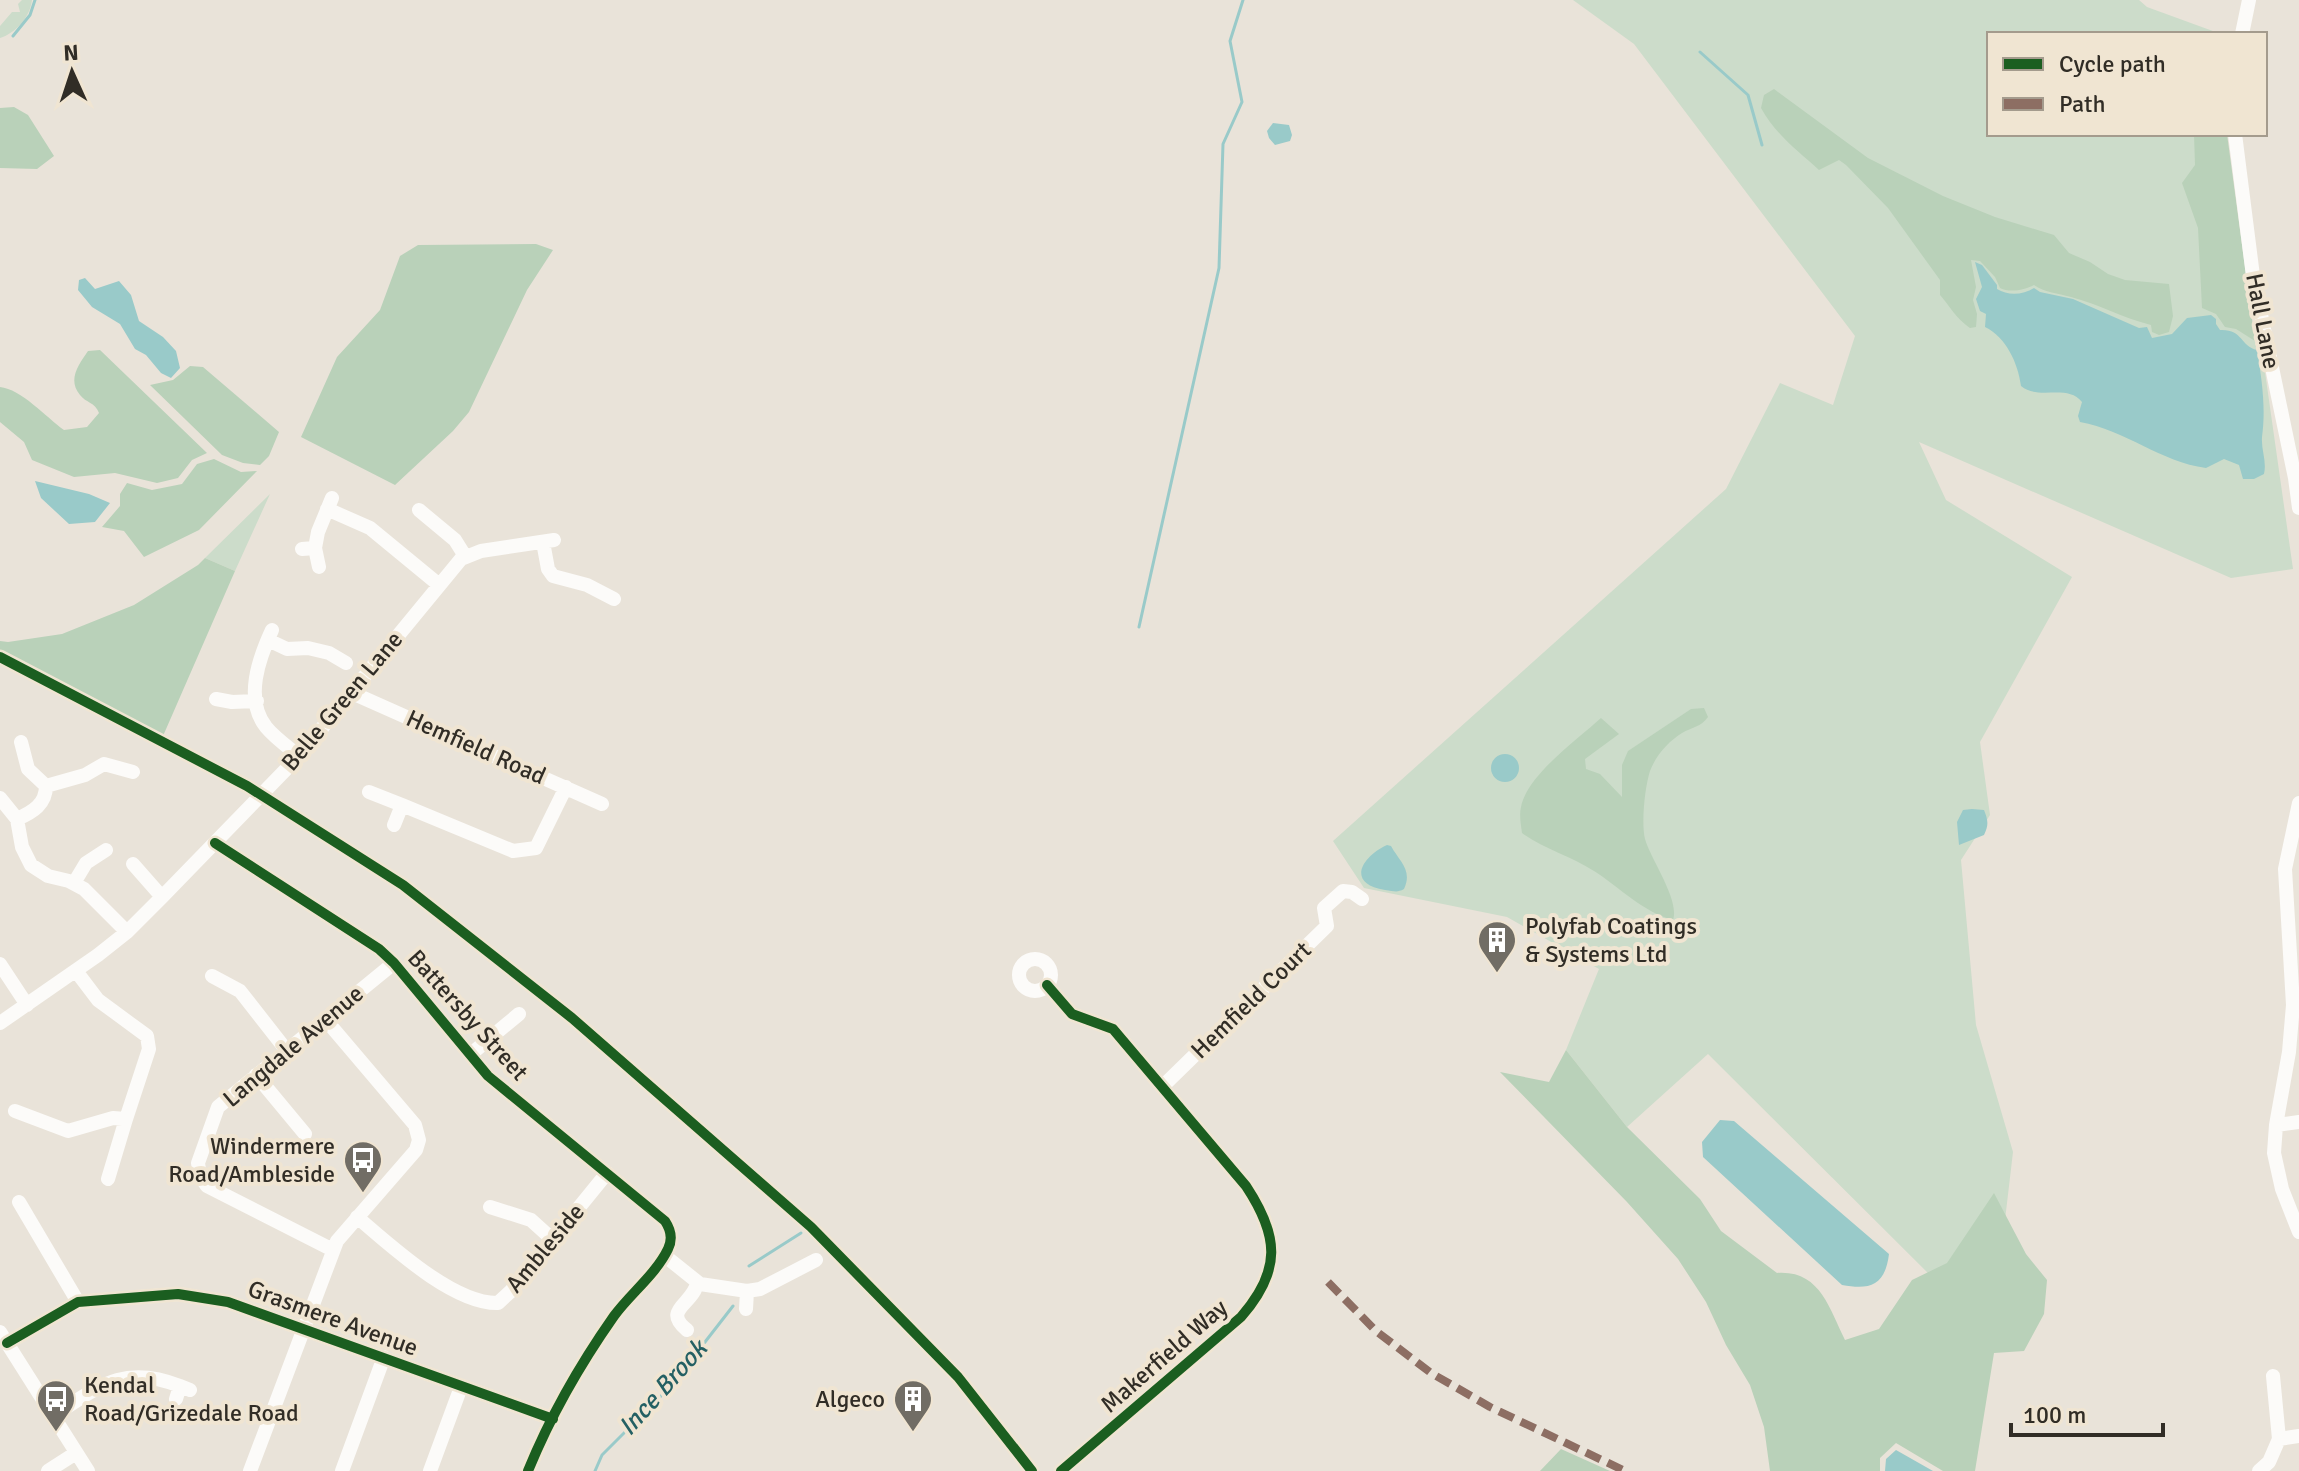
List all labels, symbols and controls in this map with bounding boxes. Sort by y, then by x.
north arrow [32,32,112,112]
legend [1987,32,2267,136]
text: N [63,39,79,66]
text: Cycle path [2059,49,2166,79]
text: Path [2059,89,2105,119]
street label: Hall Lane [2239,271,2287,371]
street label: Belle Green Lane [275,625,409,777]
street label: Hemfield Road [402,703,550,791]
place label: Polyfab Coatings & Systems Ltd [1525,911,1697,969]
building icon: Polyfab Coatings & Systems Ltd [1476,919,1518,974]
street label: Hemfield Court [1185,935,1317,1065]
street label: Battersby Street [401,943,535,1087]
street label: Langdale Avenue [217,978,369,1114]
place label: Windermere Road/Ambleside [168,1131,335,1189]
bus stop icon: Windermere Road/Ambleside [342,1139,384,1194]
street label: Ambleside [499,1197,591,1299]
street label: Grasmere Avenue [244,1273,422,1363]
street label: Makerfield Way [1094,1293,1234,1419]
water label: Ince Brook [612,1332,715,1442]
place label: Kendal Road/Grizedale Road [84,1370,299,1428]
bus stop icon: Kendal Road/Grizedale Road [35,1378,77,1433]
building icon: Algeco [892,1378,934,1433]
place label: Algeco [815,1384,885,1414]
scale bar [2011,1387,2163,1437]
text: 100 m [2023,1400,2086,1430]

